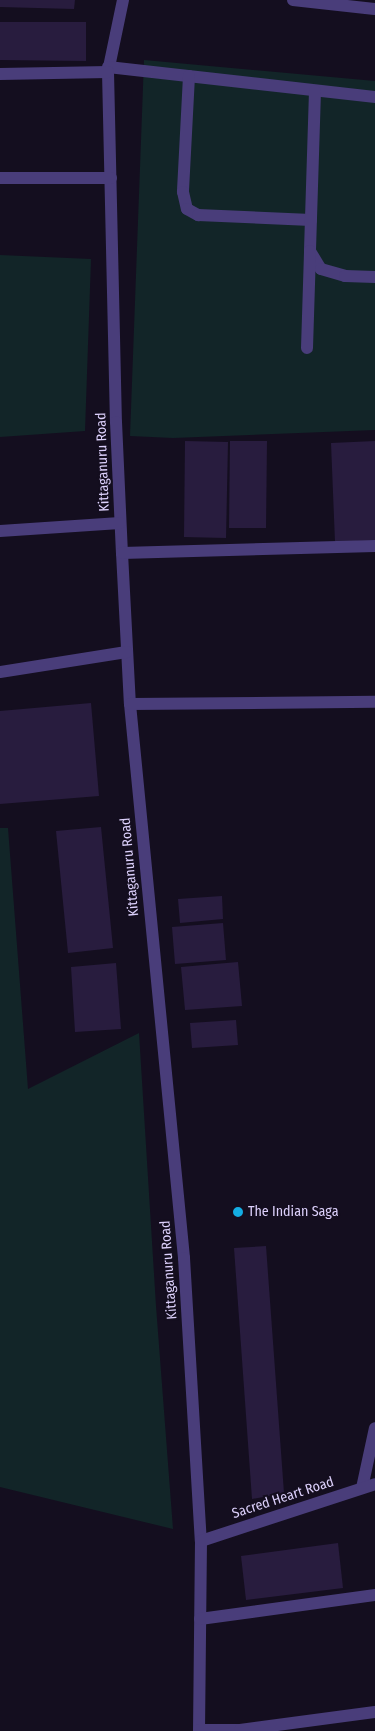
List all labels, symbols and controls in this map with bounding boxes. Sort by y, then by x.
street label: Kittaganuru Road [93,412,113,512]
street label: Kittaganuru Road [117,817,143,917]
place label: The Indian Saga [248,1204,339,1220]
marker: The Indian Saga [232,1206,244,1218]
street label: Kittaganuru Road [157,1220,181,1320]
street label: Sacred Heart Road [230,1474,336,1522]

